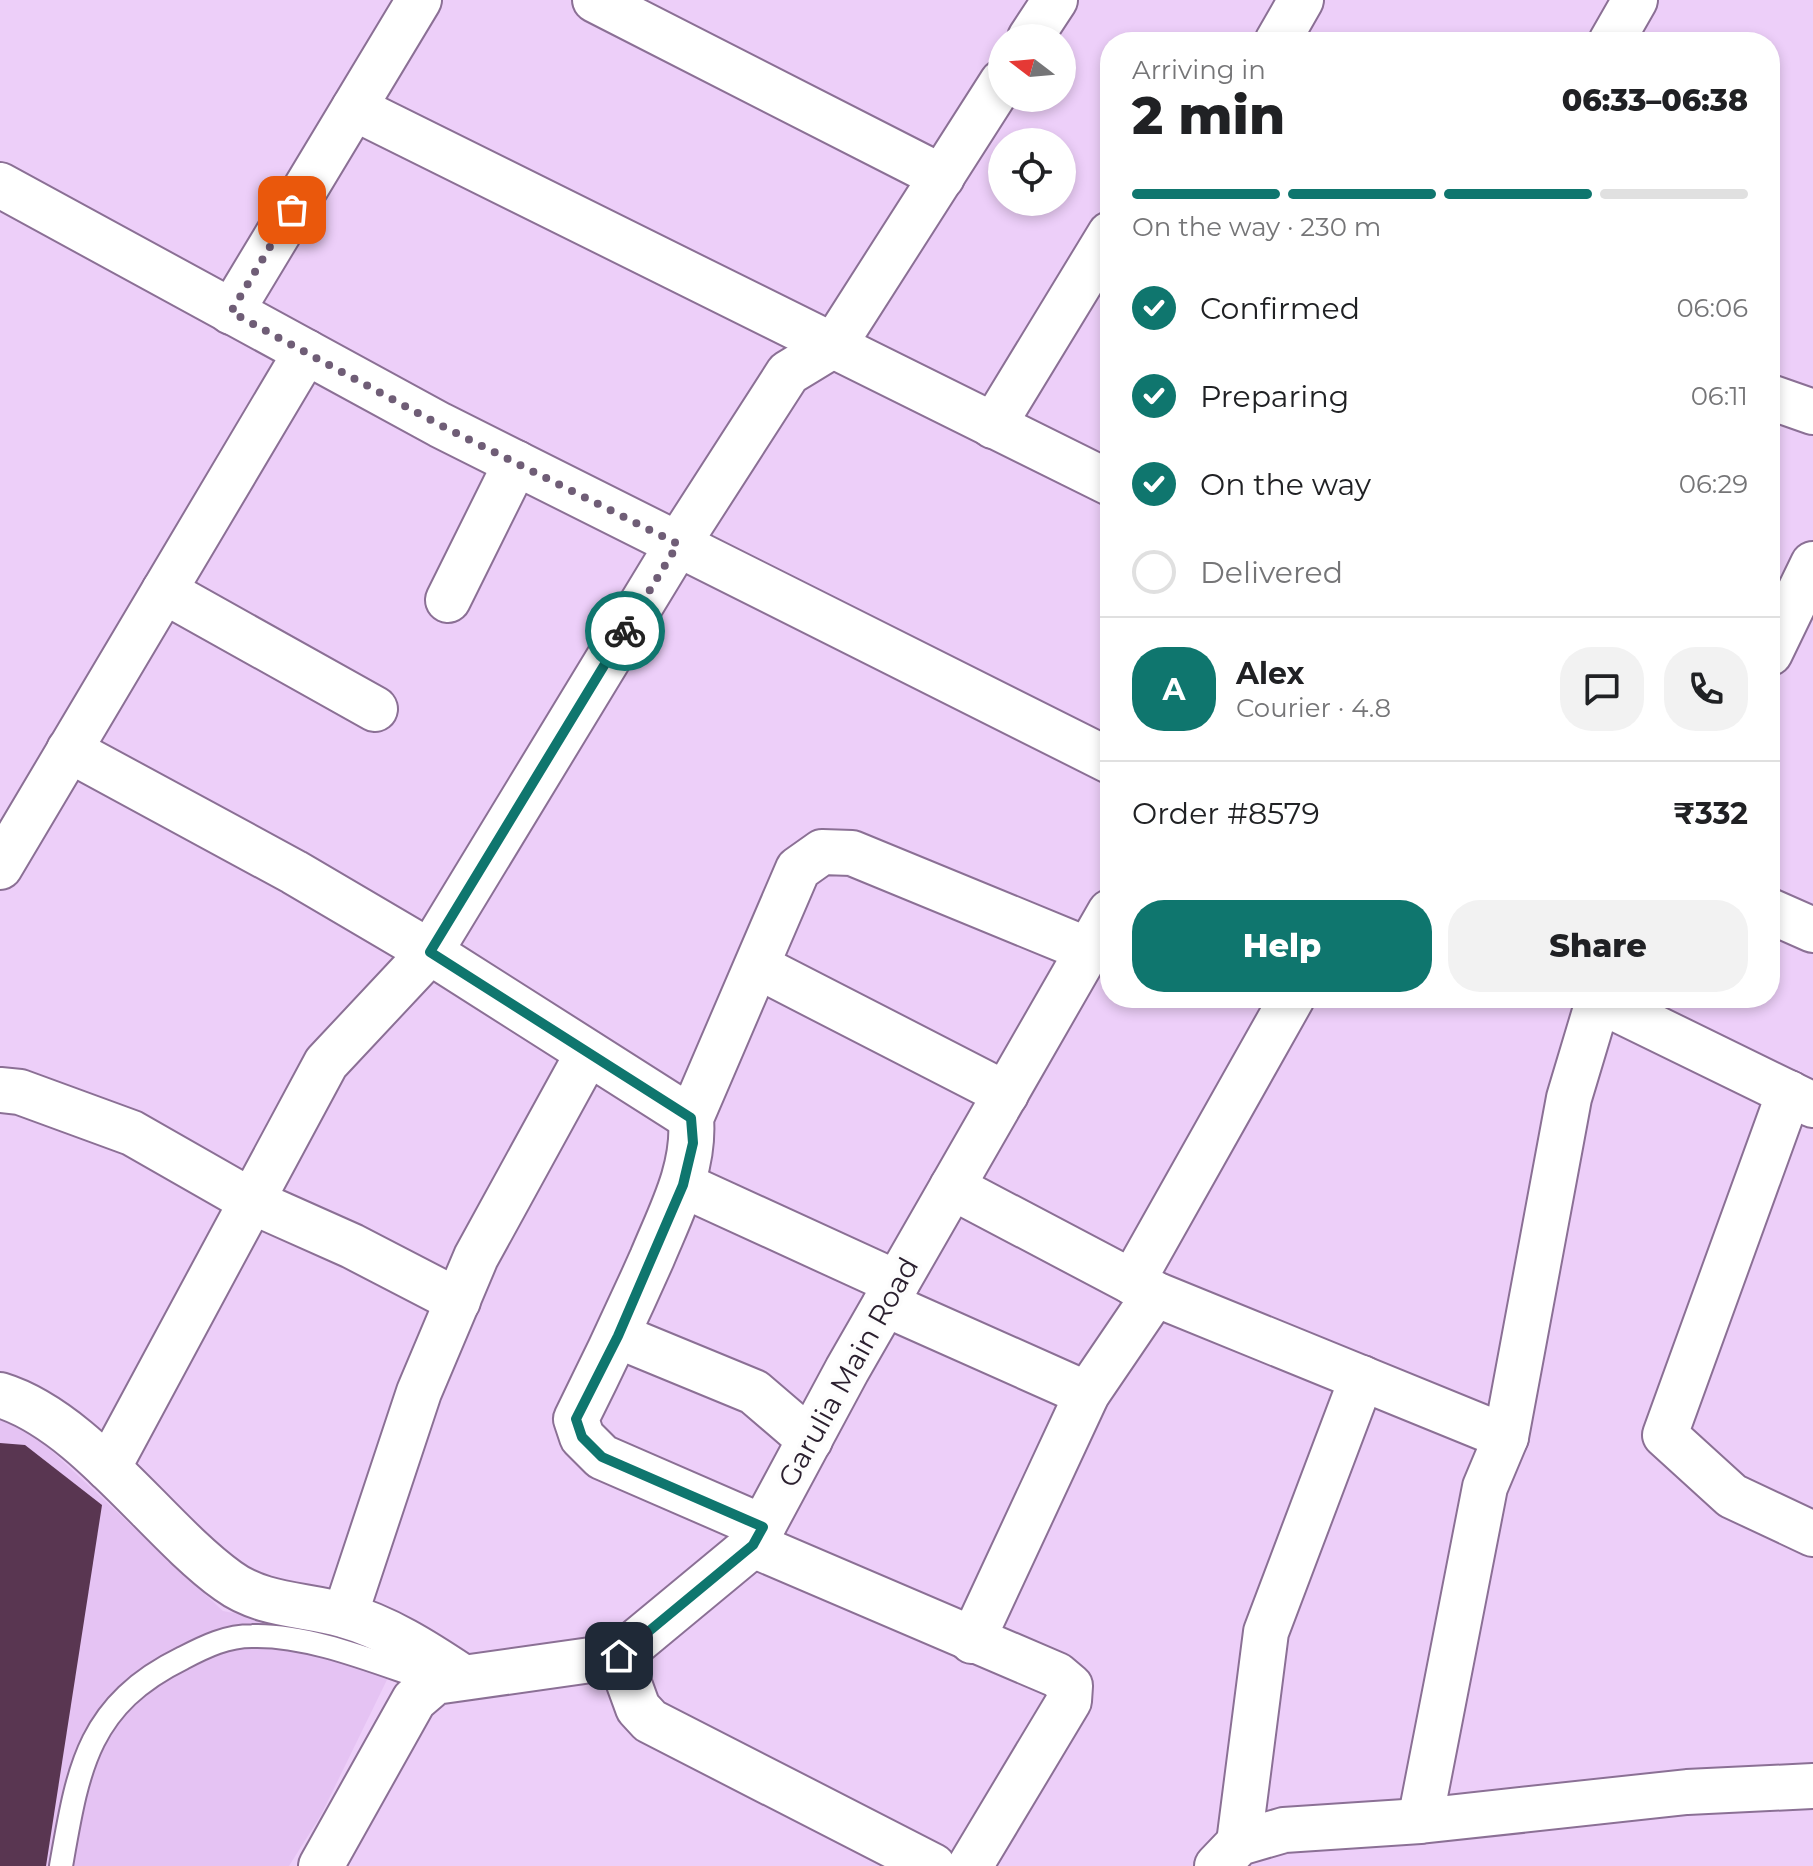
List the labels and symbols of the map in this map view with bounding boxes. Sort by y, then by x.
north arrow [988,24,1076,112]
pin [258,176,326,244]
courier [585,591,665,671]
street label: Garulia Main Road [771,1251,925,1493]
pin [585,1622,653,1690]

